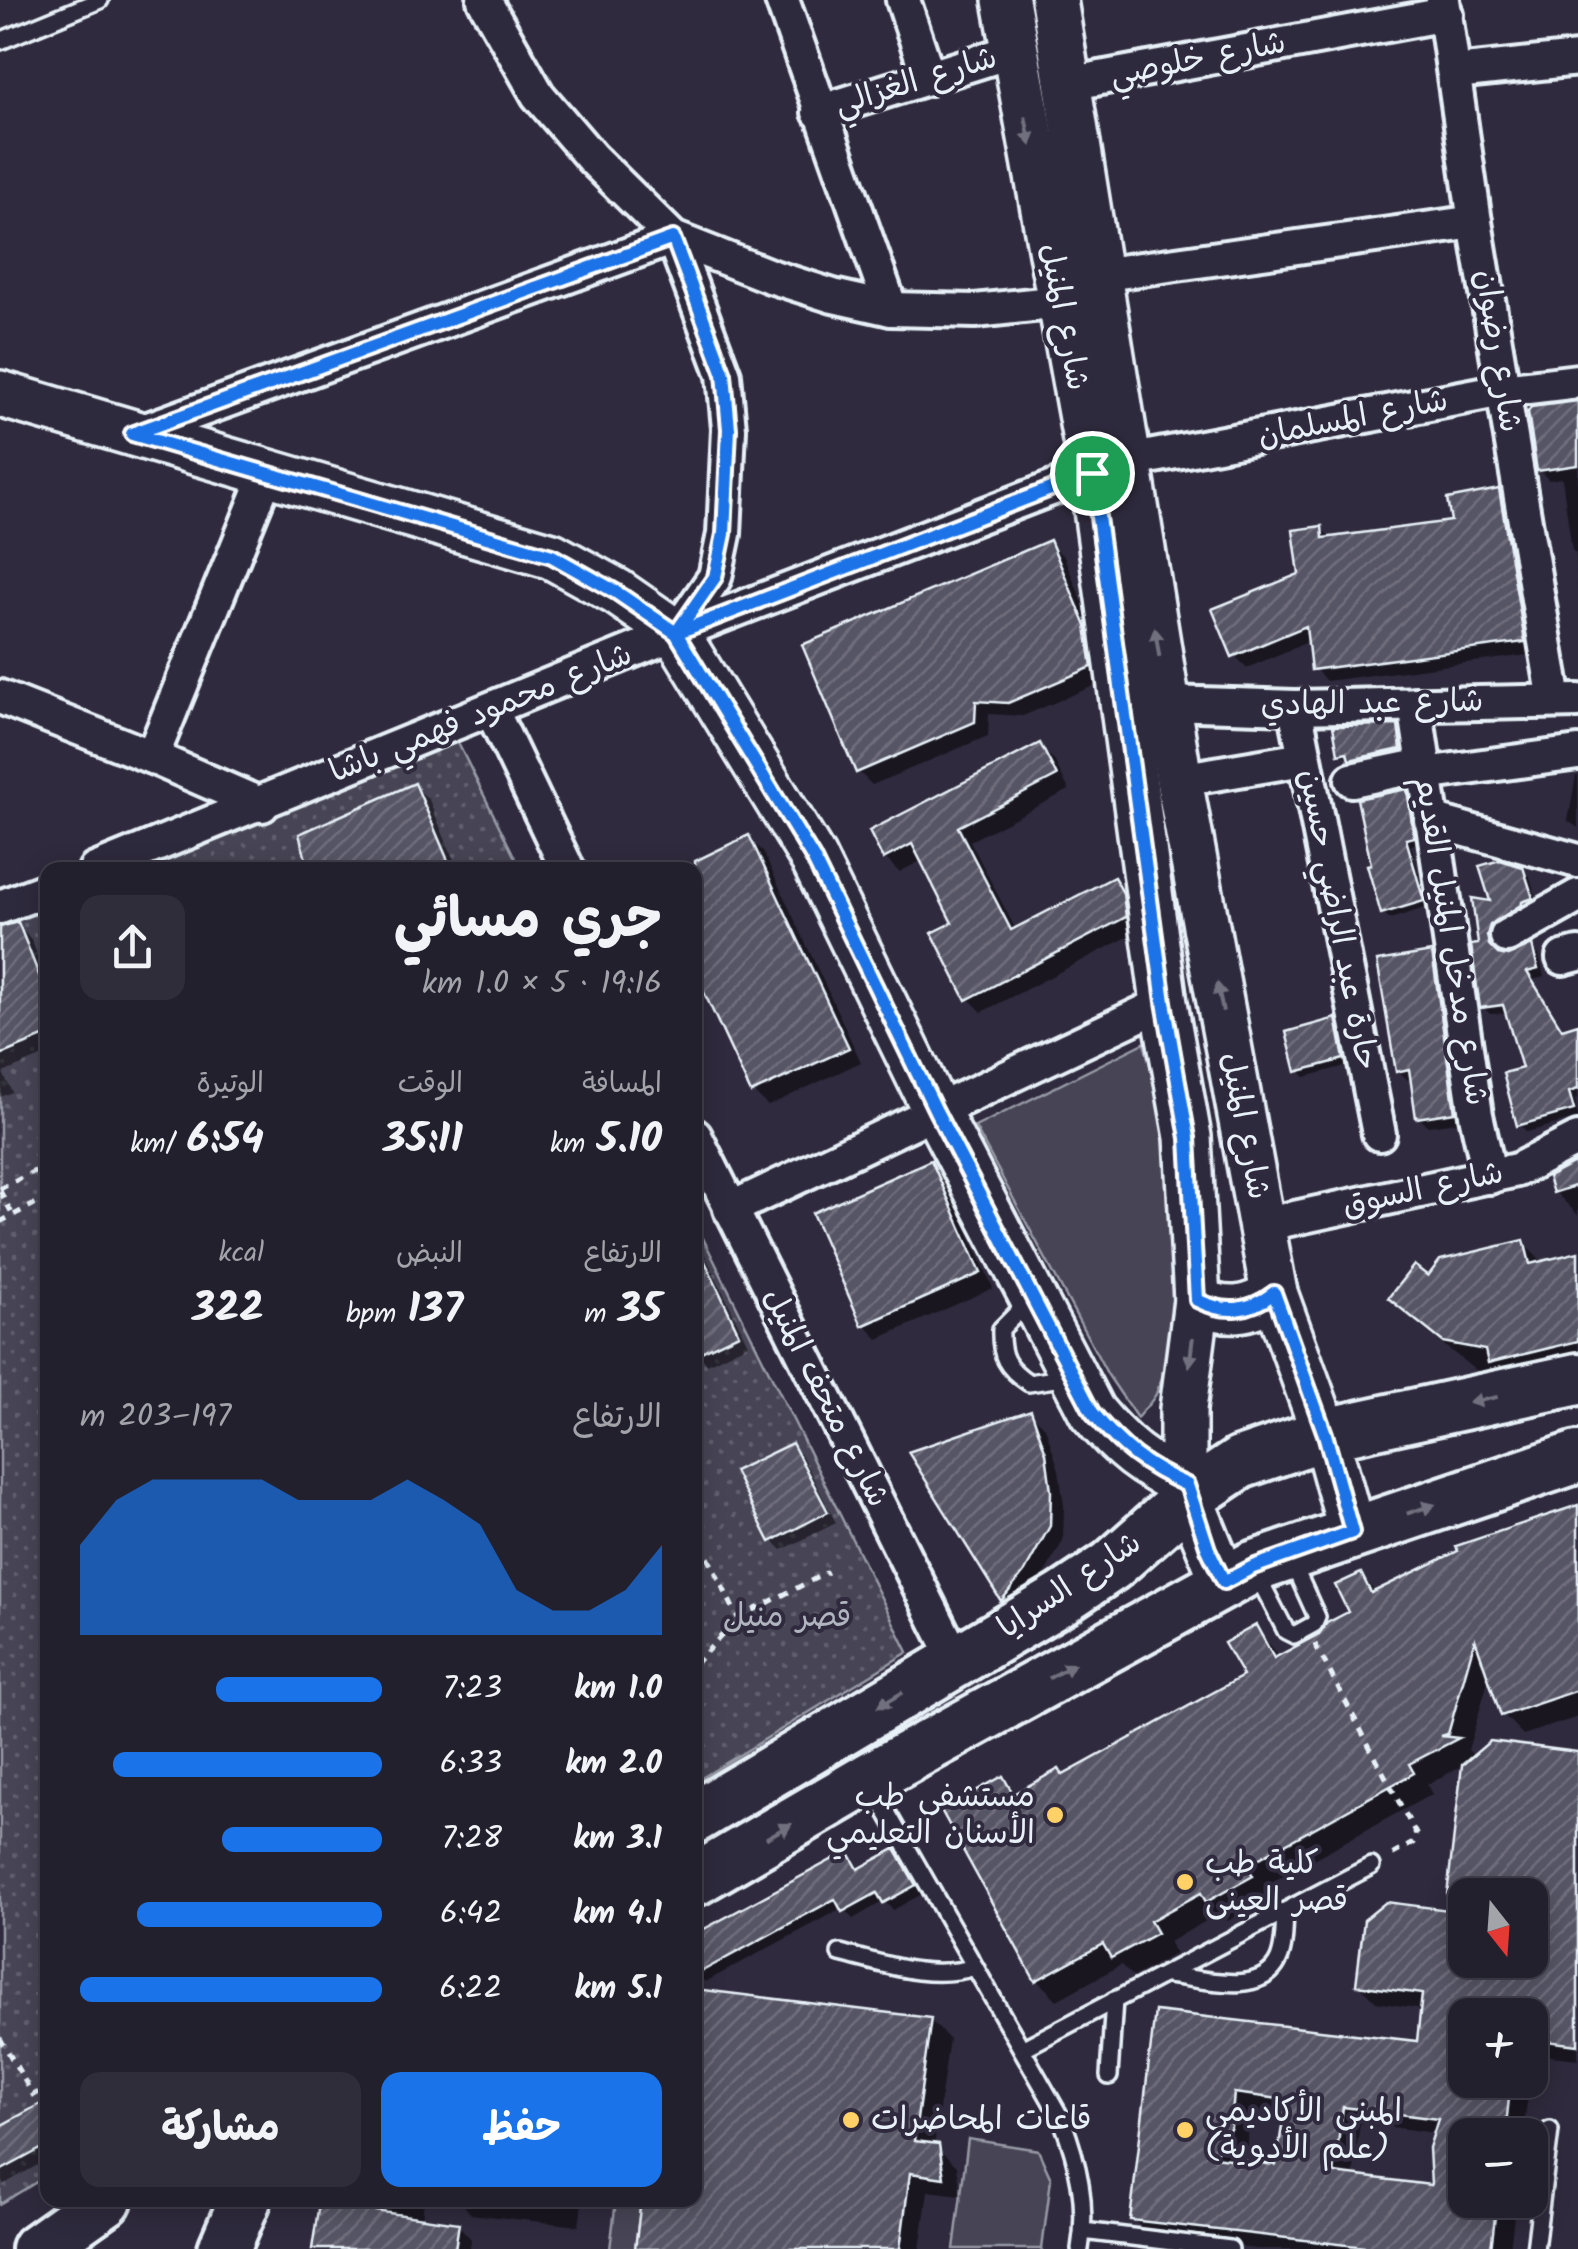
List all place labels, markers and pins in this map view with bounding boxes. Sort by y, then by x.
pin [1050,431,1135,516]
place label: مستشفى طب الأسنان التعليمي [826,1772,1035,1860]
marker: مستشفى طب الأسنان التعليمي [1044,1804,1066,1826]
place label: كلية طب قصر العينى [1205,1839,1348,1927]
marker: كلية طب قصر العينى [1174,1871,1196,1893]
place label: المبنى الأكاديمي (علم الأدوية) [1205,2087,1402,2175]
place label: قاعات المحاضرات [871,2095,1092,2146]
marker: قاعات المحاضرات [840,2109,862,2131]
marker: المبنى الأكاديمي (علم الأدوية) [1174,2119,1196,2141]

